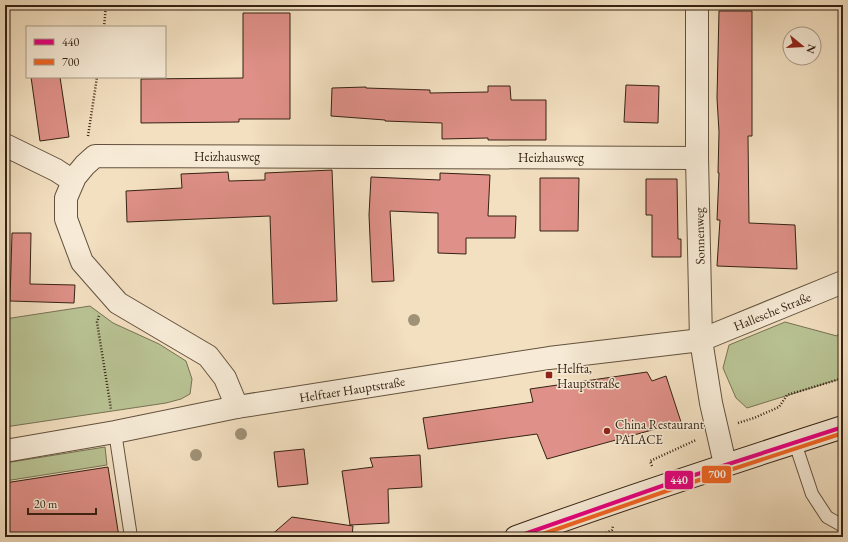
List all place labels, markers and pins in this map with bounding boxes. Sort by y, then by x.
place label: Helfta, Hauptstraße [557,360,620,392]
marker: Helfta, Hauptstraße [544,370,554,380]
place label: China Restaurant PALACE [615,416,704,448]
marker: China Restaurant PALACE [602,426,612,436]

